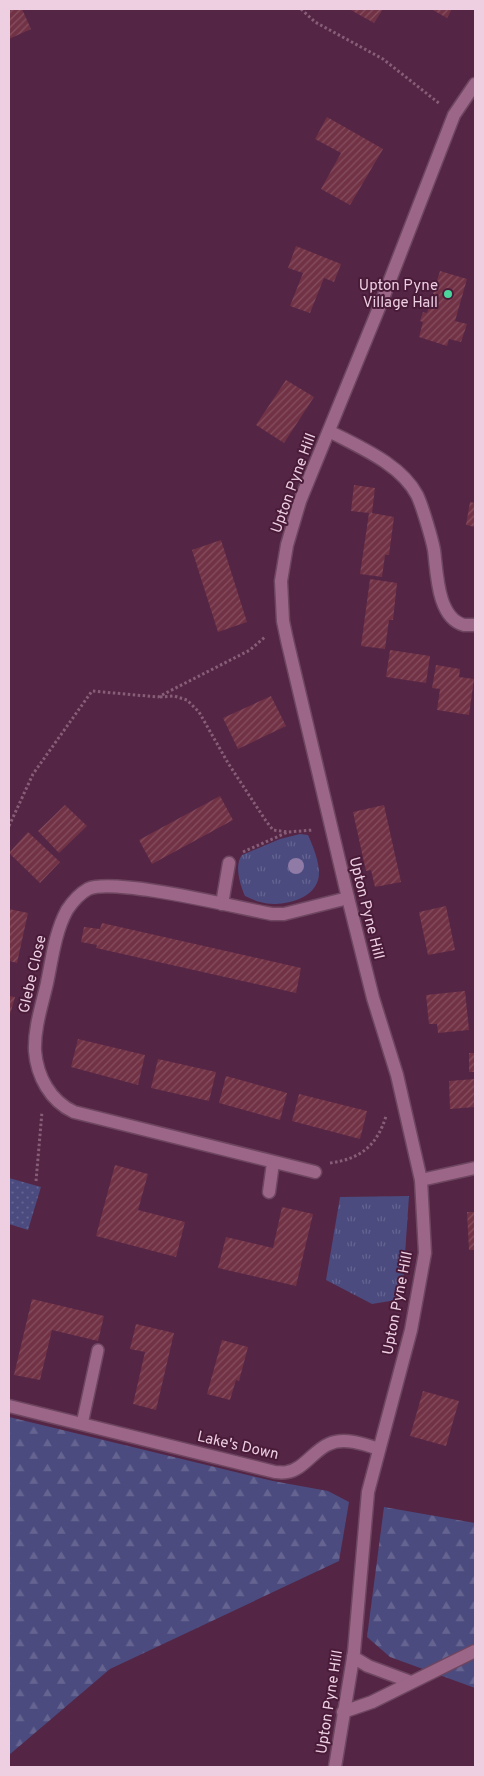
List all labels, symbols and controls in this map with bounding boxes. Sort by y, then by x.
place label: Upton Pyne Village Hall [359,277,438,313]
marker: Upton Pyne Village Hall [442,288,454,300]
street label: Upton Pyne Hill [268,431,321,536]
street label: Upton Pyne Hill [344,855,387,962]
street label: Glebe Close [15,934,52,1015]
street label: Upton Pyne Hill [379,1250,418,1357]
street label: Lake's Down [195,1428,280,1465]
street label: Upton Pyne Hill [313,1649,348,1756]

